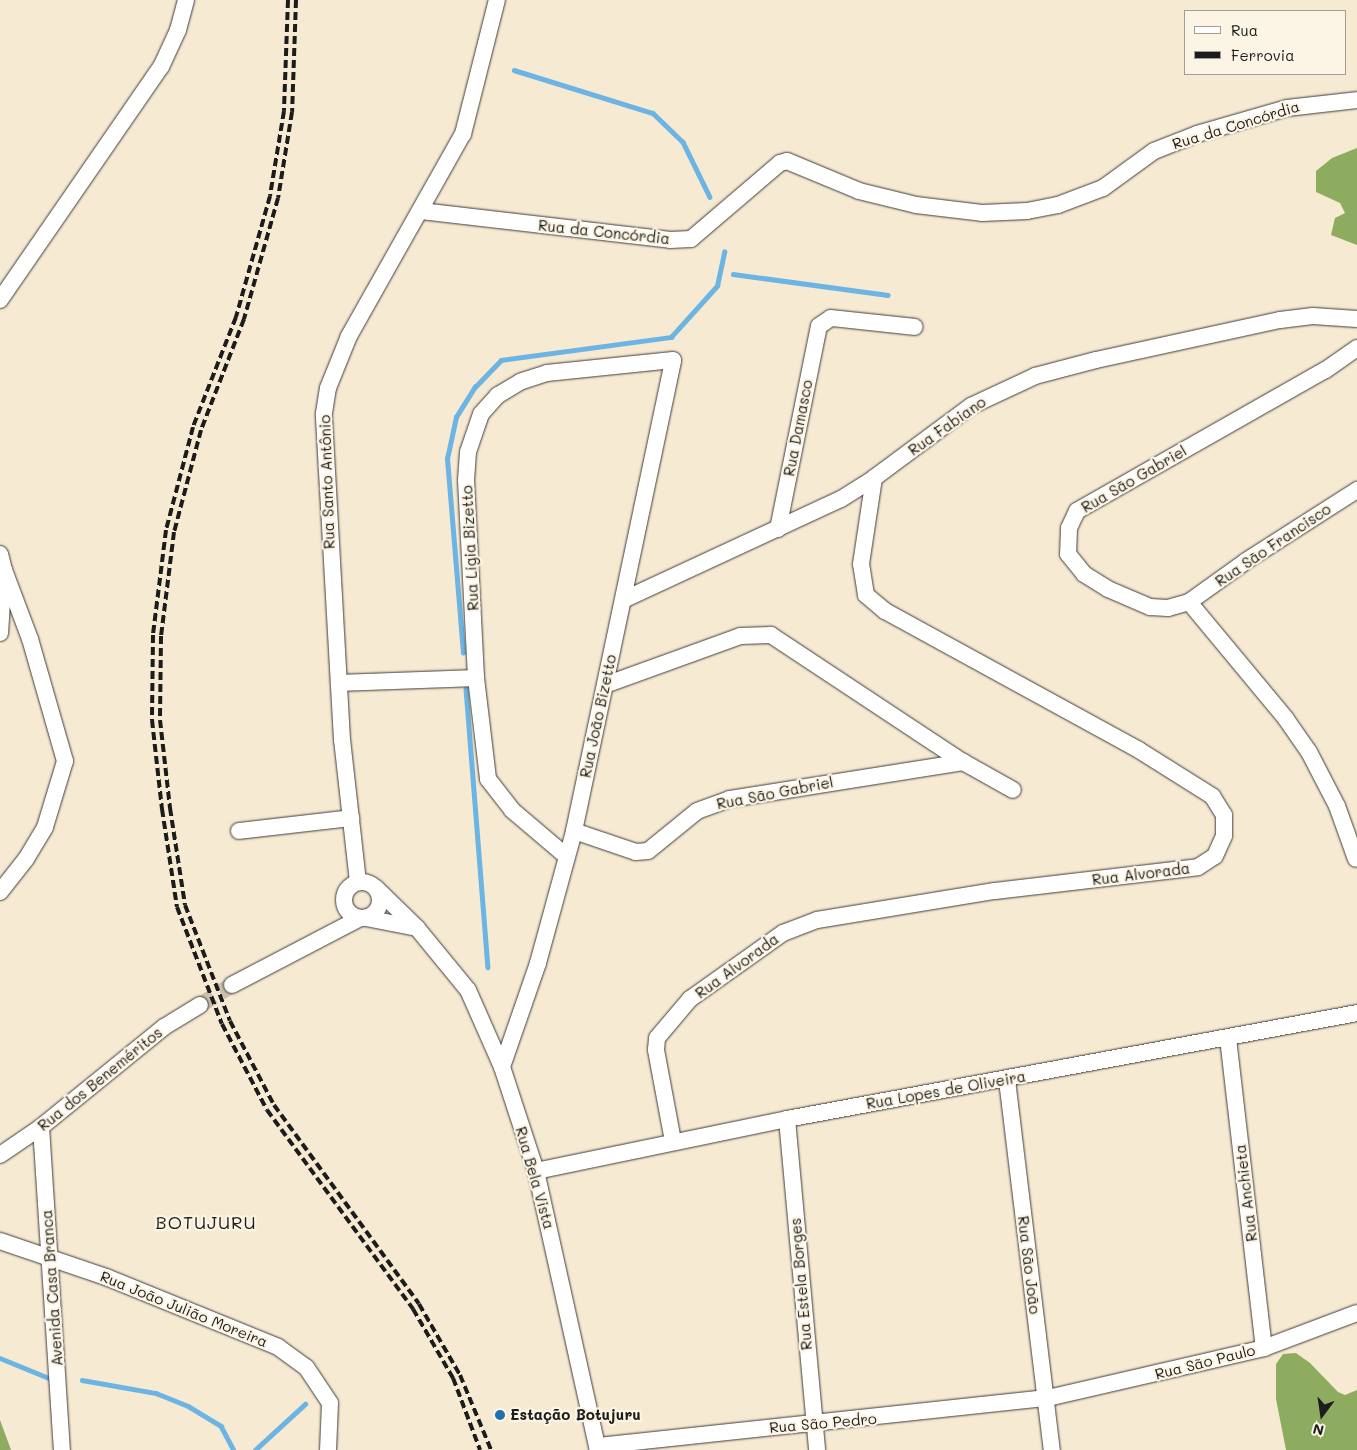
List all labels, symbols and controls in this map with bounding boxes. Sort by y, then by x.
legend [1184,10,1347,75]
text: Rua [1231,20,1258,40]
text: Ferrovia [1231,45,1295,65]
street label: Rua da Concórdia [1170,97,1302,153]
street label: Rua da Concórdia [537,216,671,248]
street label: Rua Damasco [780,378,816,478]
street label: Rua Fabiano [905,393,989,459]
street label: Rua Santo Antônio [316,415,338,549]
street label: Rua São Gabriel [1078,442,1190,516]
street label: Rua Lígia Bizetto [458,485,482,611]
street label: Rua São Francisco [1212,500,1334,590]
street label: Rua João Bizetto [576,653,620,779]
street label: Rua São Gabriel [715,773,835,813]
street label: Rua Alvorada [1091,859,1191,889]
street label: Rua Alvorada [692,930,782,1002]
street label: Rua dos Beneméritos [34,1023,166,1135]
street label: Rua Lopes de Oliveira [865,1067,1027,1113]
street label: Rua Bela Vista [512,1125,558,1231]
street label: Rua Anchieta [1231,1143,1261,1243]
street label: Avenida Casa Branca [38,1209,66,1367]
district label: BOTUJURU [155,1211,257,1233]
street label: Rua São João [1014,1215,1044,1315]
street label: Rua Estela Borges [786,1217,816,1351]
street label: Rua João Julião Moreira [98,1267,270,1351]
street label: Rua São Paulo [1153,1341,1257,1383]
north arrow [1297,1390,1347,1440]
place label: Estação Botujuru [510,1406,641,1424]
marker: Estação Botujuru [494,1409,506,1421]
street label: Rua São Pedro [769,1409,877,1437]
text: N [1311,1420,1326,1441]

